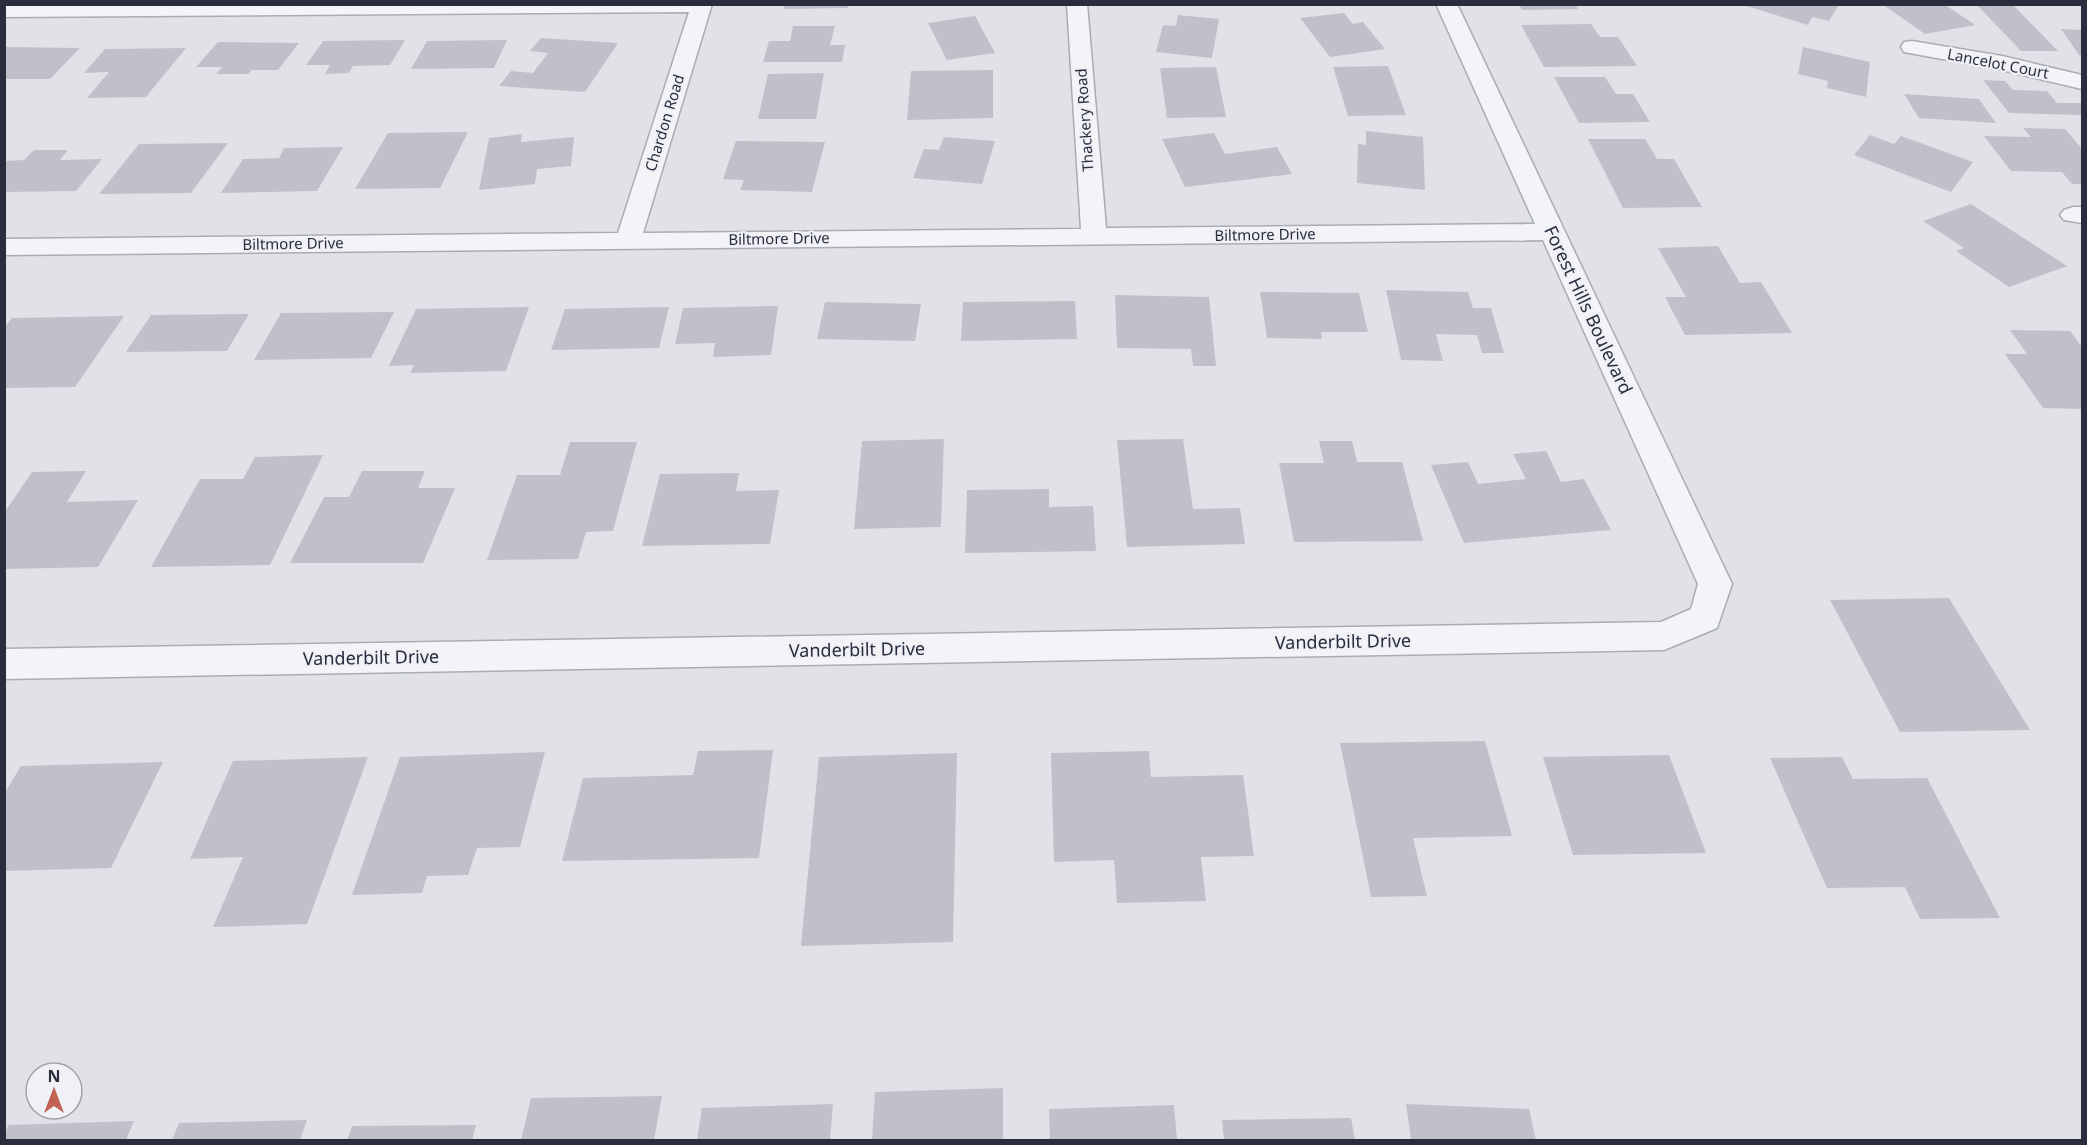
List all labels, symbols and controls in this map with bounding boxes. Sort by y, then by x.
street label: Lancelot Court [1946,43,2051,83]
street label: Thackery Road [1070,68,1098,172]
street label: Chardon Road [640,72,688,174]
street label: Forest Hills Boulevard [1539,221,1639,398]
street label: Biltmore Drive [1214,223,1316,245]
street label: Biltmore Drive [728,227,830,249]
street label: Biltmore Drive [242,232,344,254]
street label: Vanderbilt Drive [1275,628,1411,654]
street label: Vanderbilt Drive [789,636,925,662]
street label: Vanderbilt Drive [303,644,439,670]
north arrow [24,1061,84,1121]
text: N [47,1065,61,1087]

